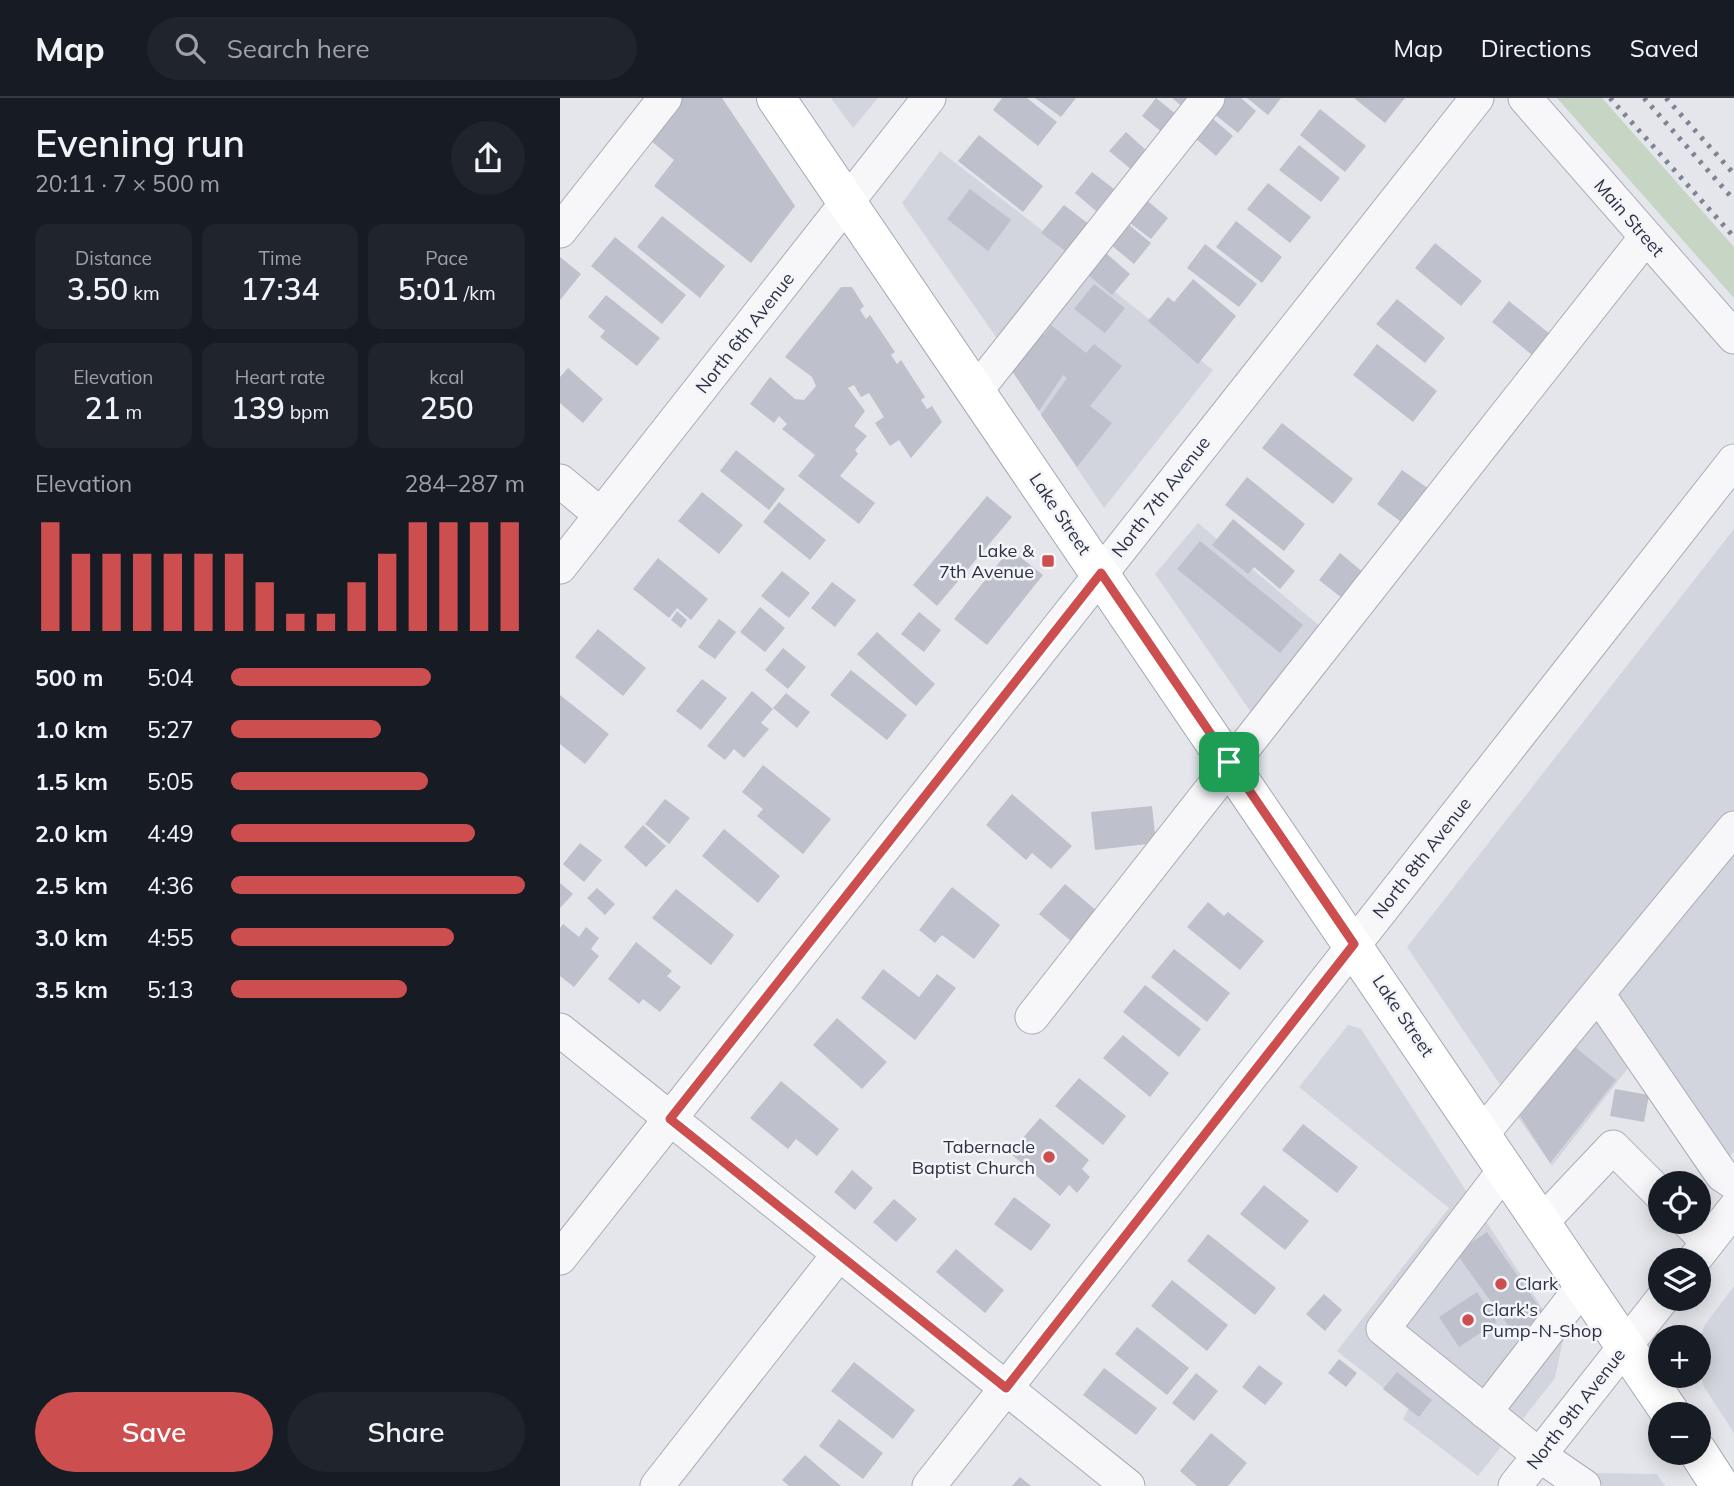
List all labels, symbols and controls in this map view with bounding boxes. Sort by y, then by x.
search box [147,17,637,80]
text: Map [35,28,105,69]
icon: search [171,29,209,67]
text: Search here [227,32,370,65]
text: Map [1393,33,1443,63]
text: Directions [1481,33,1592,63]
text: Saved [1630,33,1699,63]
text: Evening run [35,119,245,167]
button: share [451,121,525,195]
text: 20:11 · 7 × 500 m [35,169,220,198]
street label: Main Street [1589,174,1669,261]
text: Distance [75,246,152,270]
text: Time [258,246,302,270]
text: Pace [425,246,468,270]
street label: North 6th Avenue [690,268,799,398]
text: 3.50 [67,270,128,308]
text: 17:34 [240,270,320,308]
text: 5:01 [398,270,459,308]
text: km [128,281,160,305]
text: /km [459,281,496,305]
text: Elevation [73,365,154,389]
text: Heart rate [235,365,325,389]
text: kcal [429,365,464,389]
text: 21 [85,389,121,427]
text: 139 [231,389,285,427]
text: 250 [420,389,474,427]
text: m [121,400,142,424]
text: bpm [285,400,329,424]
street label: North 7th Avenue [1106,432,1215,562]
street label: Lake Street [1025,468,1096,559]
text: Elevation [35,469,132,498]
text: 284–287 m [404,469,525,498]
place label: Lake & 7th Avenue [939,539,1035,583]
marker: Lake & 7th Avenue [1040,553,1056,569]
text: 500 m [35,663,103,692]
text: 5:04 [147,663,194,692]
text: 1.0 km [35,715,108,744]
text: 5:27 [147,715,194,744]
pin [1199,732,1259,792]
icon: arrive [1210,743,1248,781]
text: 1.5 km [35,767,108,796]
text: 5:05 [147,767,194,796]
street label: North 8th Avenue [1367,793,1476,923]
text: 2.0 km [35,819,108,848]
text: 4:49 [147,819,194,848]
text: 2.5 km [35,871,108,900]
text: 4:36 [147,871,194,900]
text: 3.0 km [35,923,108,952]
text: 4:55 [147,923,194,952]
street label: Lake Street [1368,970,1439,1061]
text: 3.5 km [35,975,108,1004]
text: 5:13 [147,975,194,1004]
place label: Tabernacle Baptist Church [912,1135,1035,1179]
marker: Tabernacle Baptist Church [1041,1149,1057,1165]
map controls [1648,1171,1711,1465]
button: locate [1648,1171,1711,1234]
button: layers [1648,1248,1711,1311]
place label: Clark [1515,1272,1559,1295]
marker: Clark [1493,1276,1509,1292]
place label: Clark's Pump-N-Shop [1482,1298,1602,1342]
marker: Clark's Pump-N-Shop [1460,1312,1476,1328]
button: + [1648,1325,1711,1388]
street label: North 9th Avenue [1521,1344,1630,1474]
button: Save [35,1392,273,1472]
button: Share [287,1392,525,1472]
button: − [1648,1402,1711,1465]

